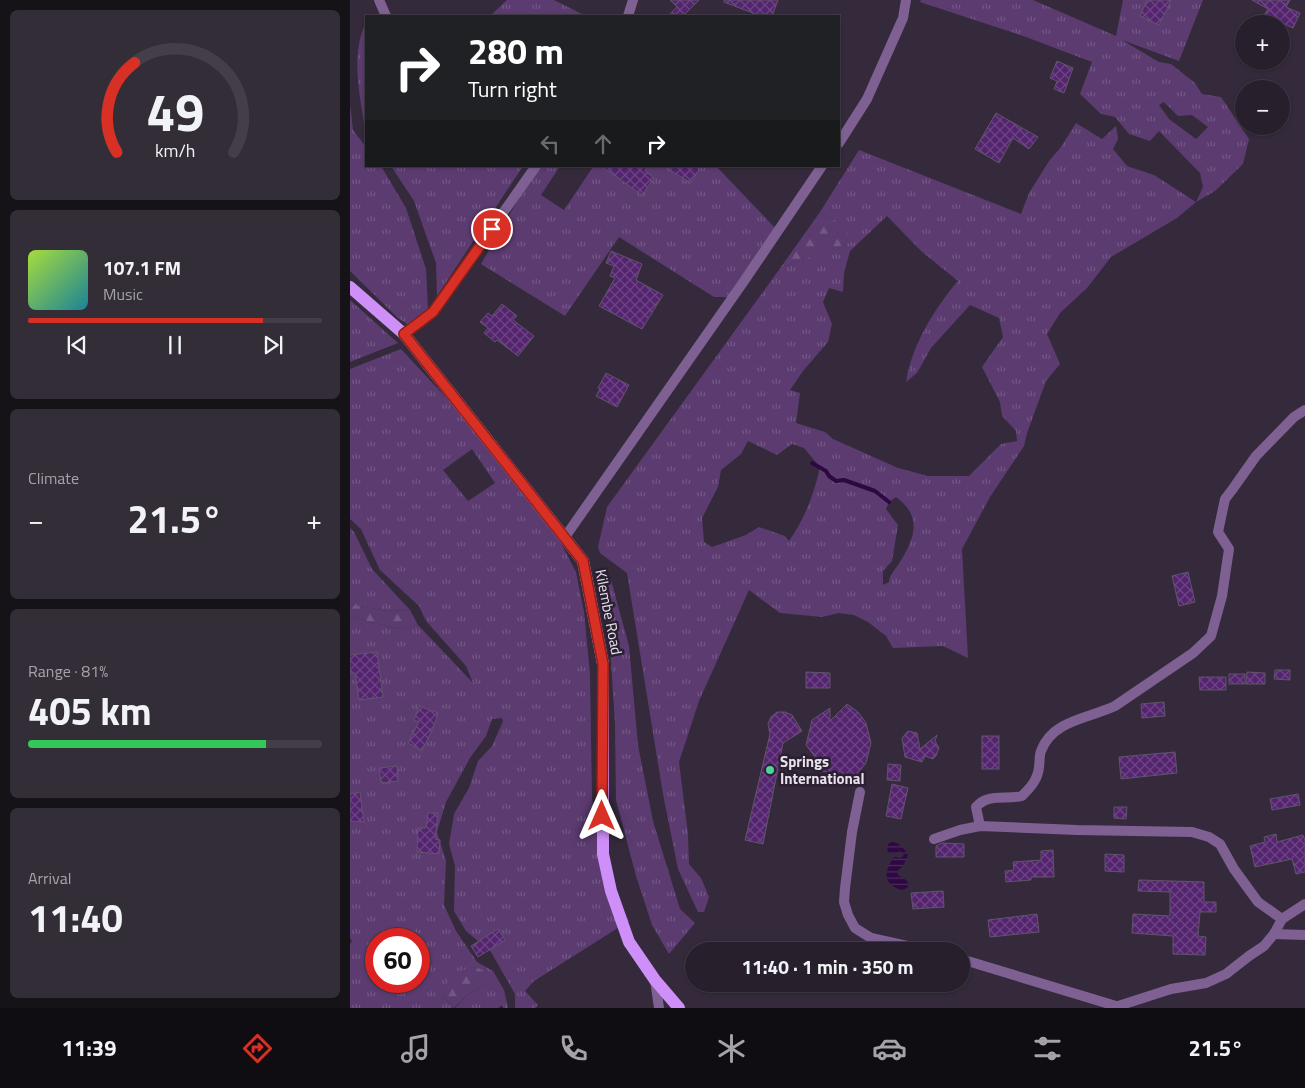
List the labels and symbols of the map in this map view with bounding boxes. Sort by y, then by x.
pin [471,208,513,250]
street label: Kilembe Road [589,567,629,657]
place label: Springs International [780,750,865,790]
marker: Springs International [764,764,776,776]
position arrow [575,789,627,841]
speed limit sign: 60 [365,928,430,993]

